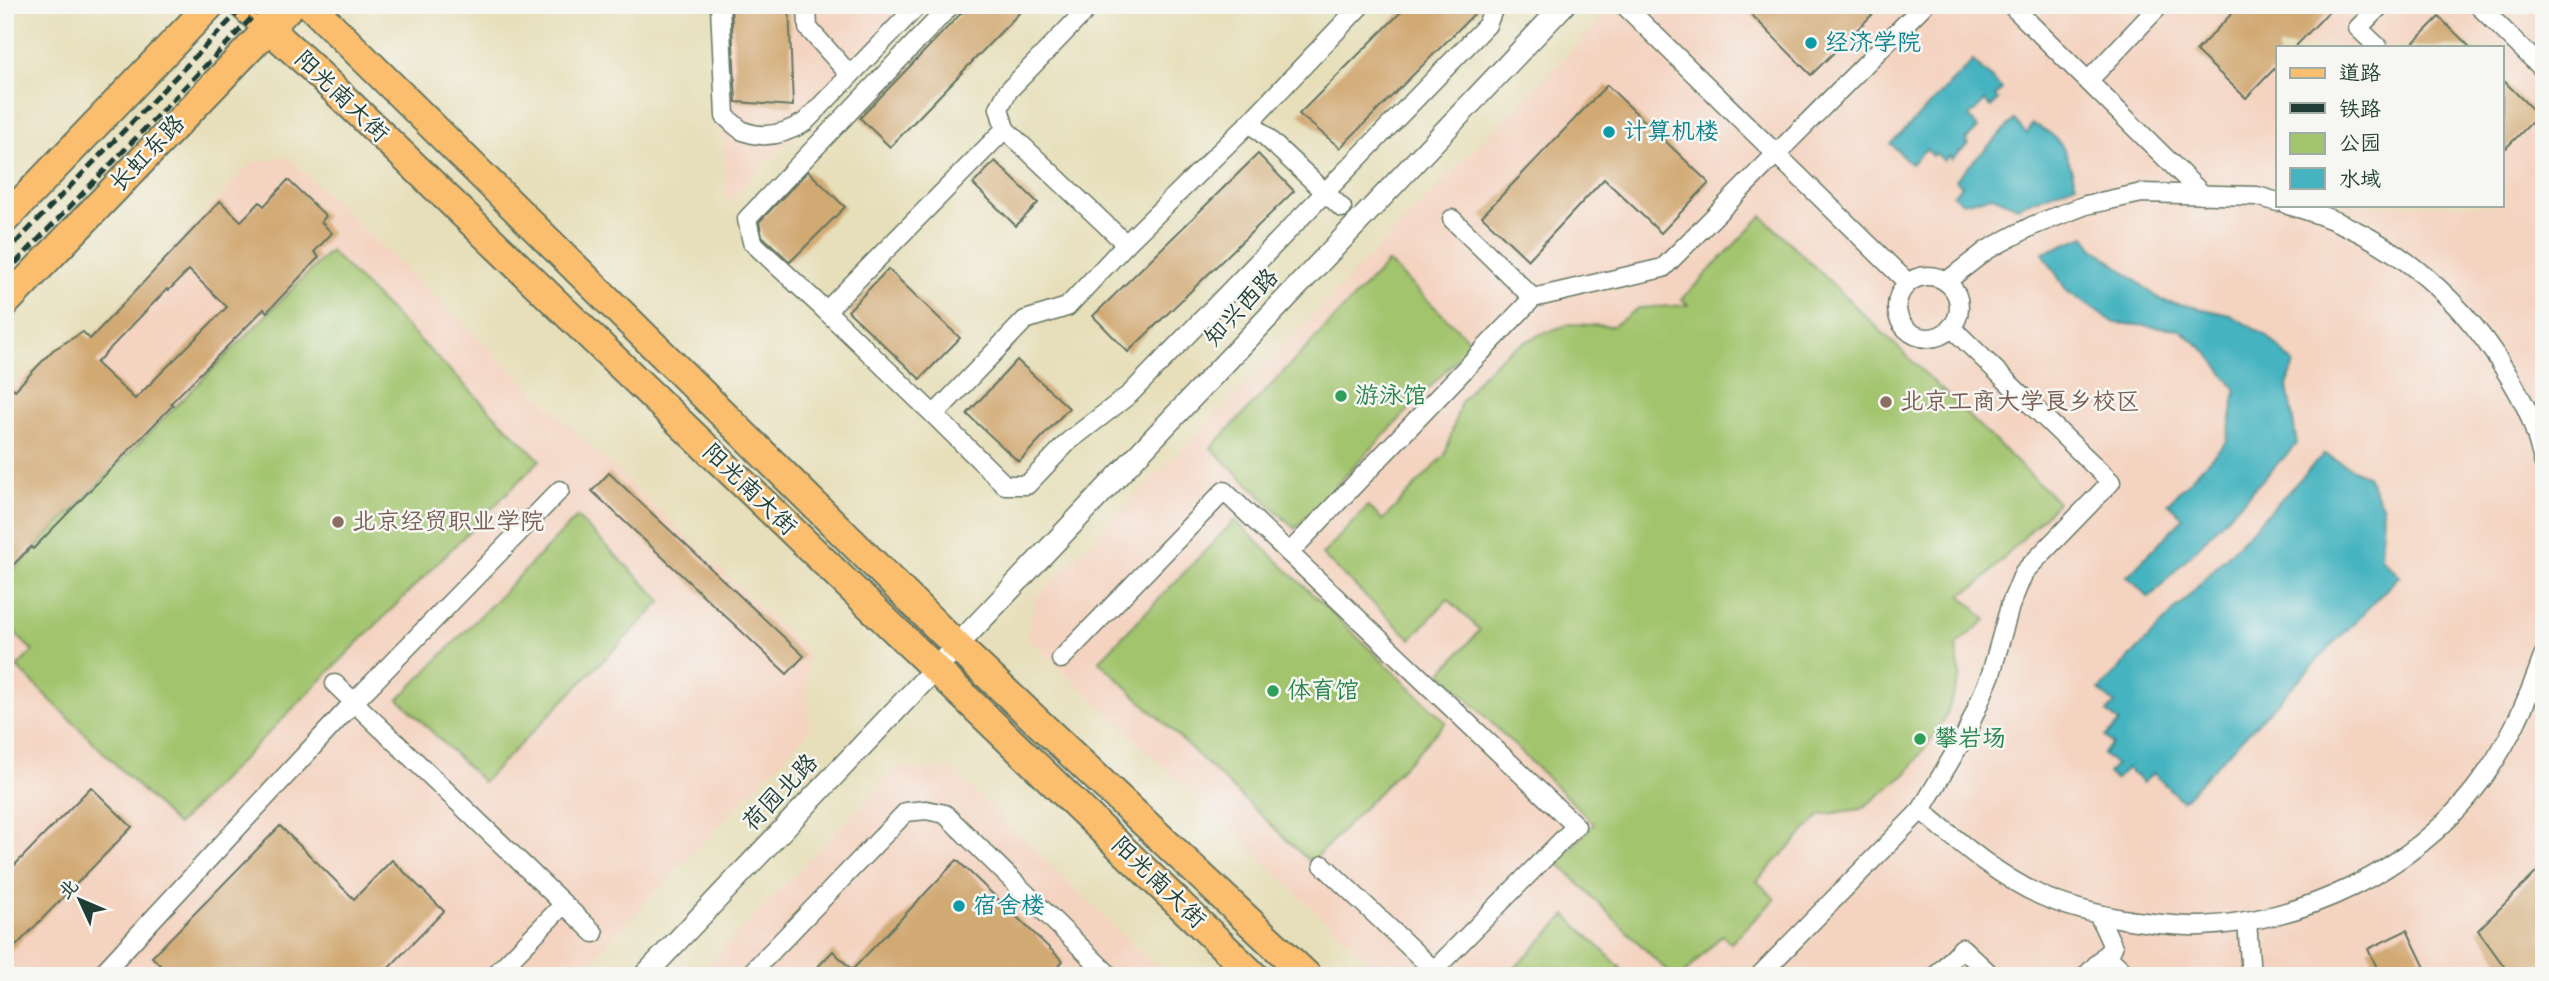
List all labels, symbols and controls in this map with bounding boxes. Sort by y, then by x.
place label: 经济学院 [1825,28,1921,59]
marker: 经济学院 [1803,35,1819,51]
street label: 阳光南大街 [287,44,395,150]
legend [2276,46,2504,206]
text: 道路 [2339,60,2381,88]
text: 铁路 [2339,96,2381,124]
street label: 长虹东路 [104,109,192,199]
place label: 计算机楼 [1623,117,1719,148]
marker: 计算机楼 [1601,124,1617,140]
text: 公园 [2339,130,2381,158]
text: 水域 [2339,166,2381,194]
street label: 知兴西路 [1198,262,1286,354]
place label: 游泳馆 [1355,381,1427,412]
place label: 北京工商大学良乡校区 [1900,387,2140,418]
marker: 游泳馆 [1333,388,1349,404]
marker: 北京工商大学良乡校区 [1878,394,1894,410]
street label: 阳光南大街 [695,437,803,543]
place label: 北京经贸职业学院 [352,507,544,538]
marker: 北京经贸职业学院 [330,514,346,530]
place label: 体育馆 [1287,676,1359,707]
marker: 体育馆 [1265,683,1281,699]
place label: 攀岩场 [1934,724,2006,755]
marker: 攀岩场 [1912,731,1928,747]
street label: 荷园北路 [737,748,825,838]
street label: 阳光南大街 [1104,830,1212,936]
north arrow [46,866,116,936]
text: 北 [53,874,84,905]
place label: 宿舍楼 [973,891,1045,922]
marker: 宿舍楼 [951,898,967,914]

